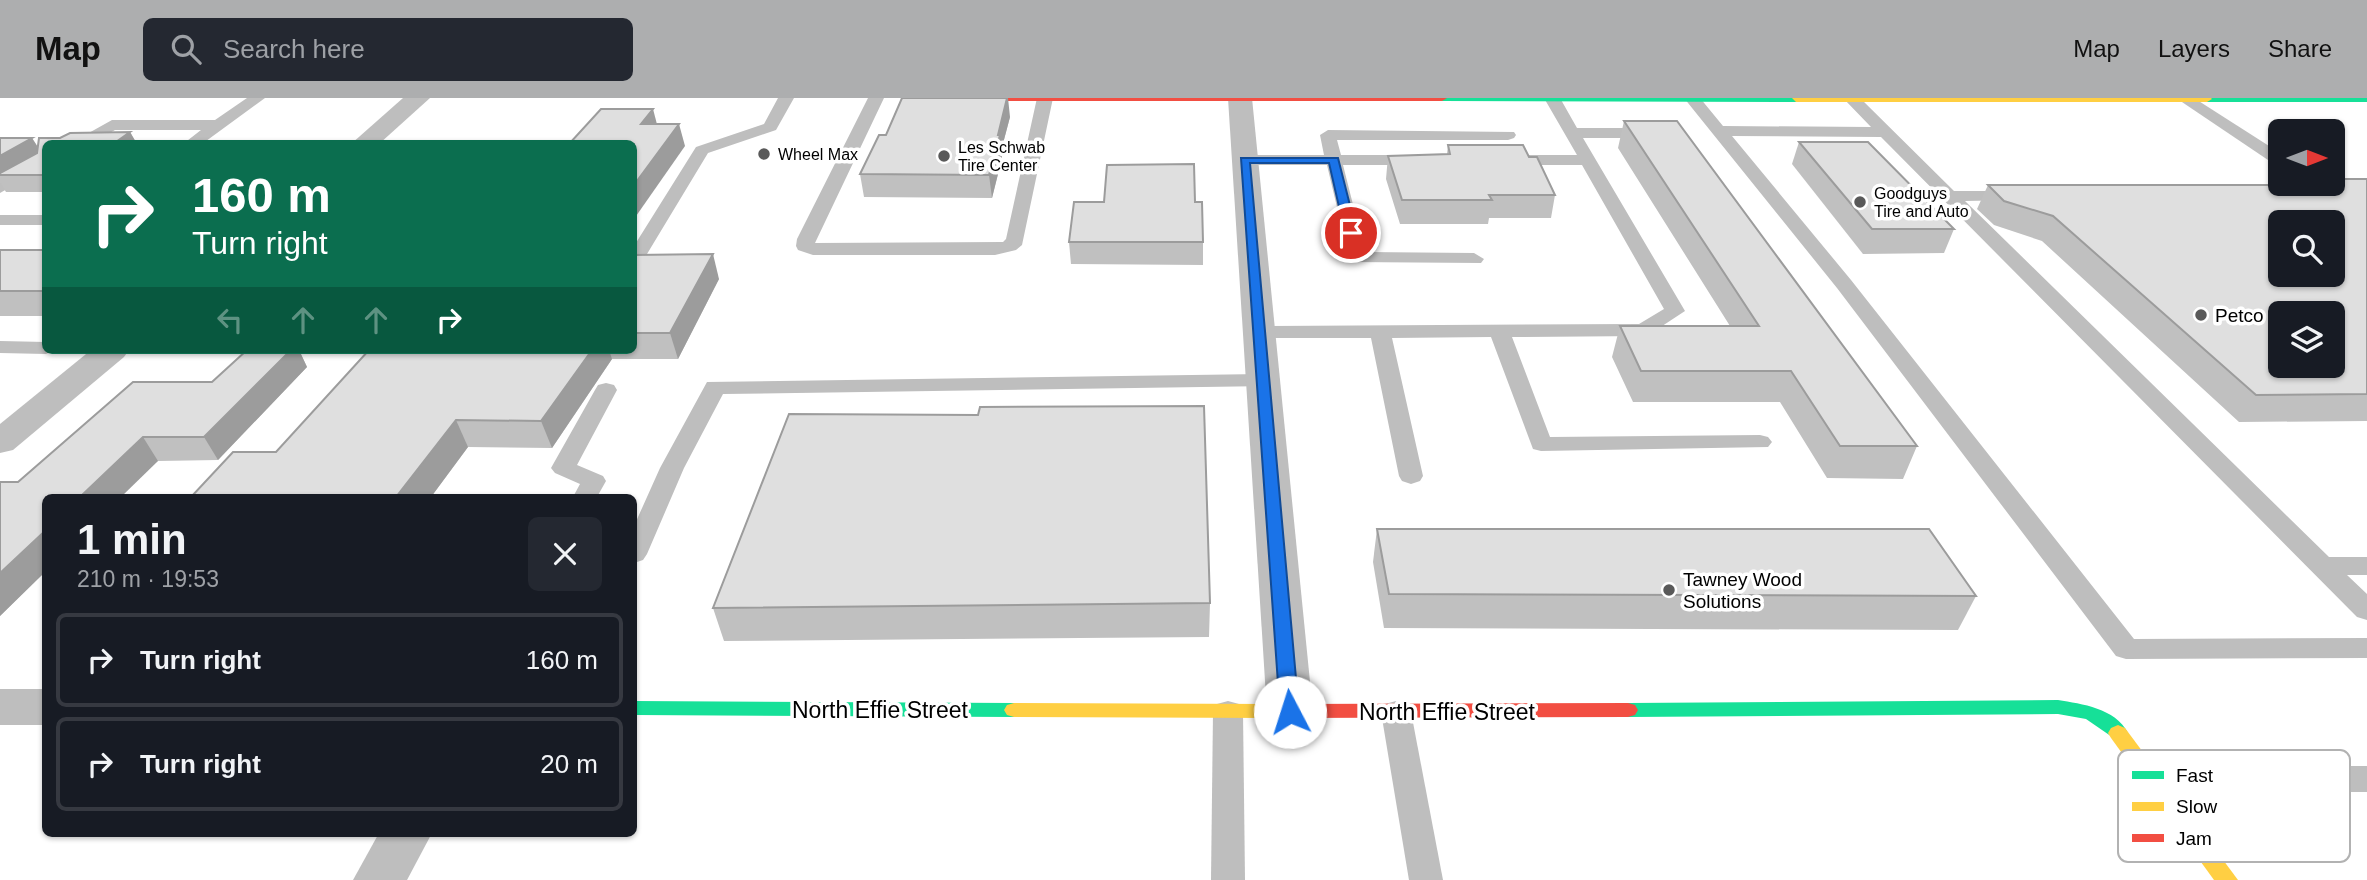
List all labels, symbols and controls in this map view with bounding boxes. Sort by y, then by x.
search box [143,18,633,81]
text: Map [35,30,101,67]
icon: search [167,30,205,68]
text: Search here [223,34,365,64]
text: Map [2073,35,2120,62]
text: Layers [2158,35,2230,62]
text: Share [2268,35,2332,62]
north arrow [2268,119,2345,196]
map controls [2268,119,2345,378]
place label: Les Schwab Tire Center [958,139,1045,174]
marker: Wheel Max [756,146,772,162]
place label: Wheel Max [778,146,858,163]
marker: Les Schwab Tire Center [936,148,952,164]
icon: right [77,168,168,259]
text: 160 m [192,168,331,222]
place label: Goodguys Tire and Auto [1874,185,1969,220]
marker: Goodguys Tire and Auto [1852,194,1868,210]
pin [1321,203,1381,263]
button: search [2268,210,2345,287]
icon: arrive [1332,214,1370,252]
text: Turn right [192,225,328,261]
icon: left [211,301,249,339]
icon: ahead [284,301,322,339]
icon: ahead [357,301,395,339]
icon: right [430,301,468,339]
button: layers [2268,301,2345,378]
place label: Petco [2215,305,2264,326]
marker: Petco [2193,307,2209,323]
text: 1 min [77,516,187,563]
button: close [528,517,602,591]
text: 210 m · 19:53 [77,566,219,592]
place label: Tawney Wood Solutions [1683,569,1802,612]
marker: Tawney Wood Solutions [1661,582,1677,598]
icon: right [81,641,119,679]
text: Turn right [140,645,261,675]
text: 160 m [526,645,598,675]
position arrow [1253,675,1327,749]
street label: North Effie Street [792,697,969,723]
street label: North Effie Street [1359,699,1536,725]
icon: right [81,745,119,783]
text: Turn right [140,749,261,779]
text: 20 m [540,749,598,779]
legend [2118,750,2350,862]
text: Fast [2176,765,2214,786]
text: Slow [2176,796,2217,817]
text: Jam [2176,828,2212,849]

